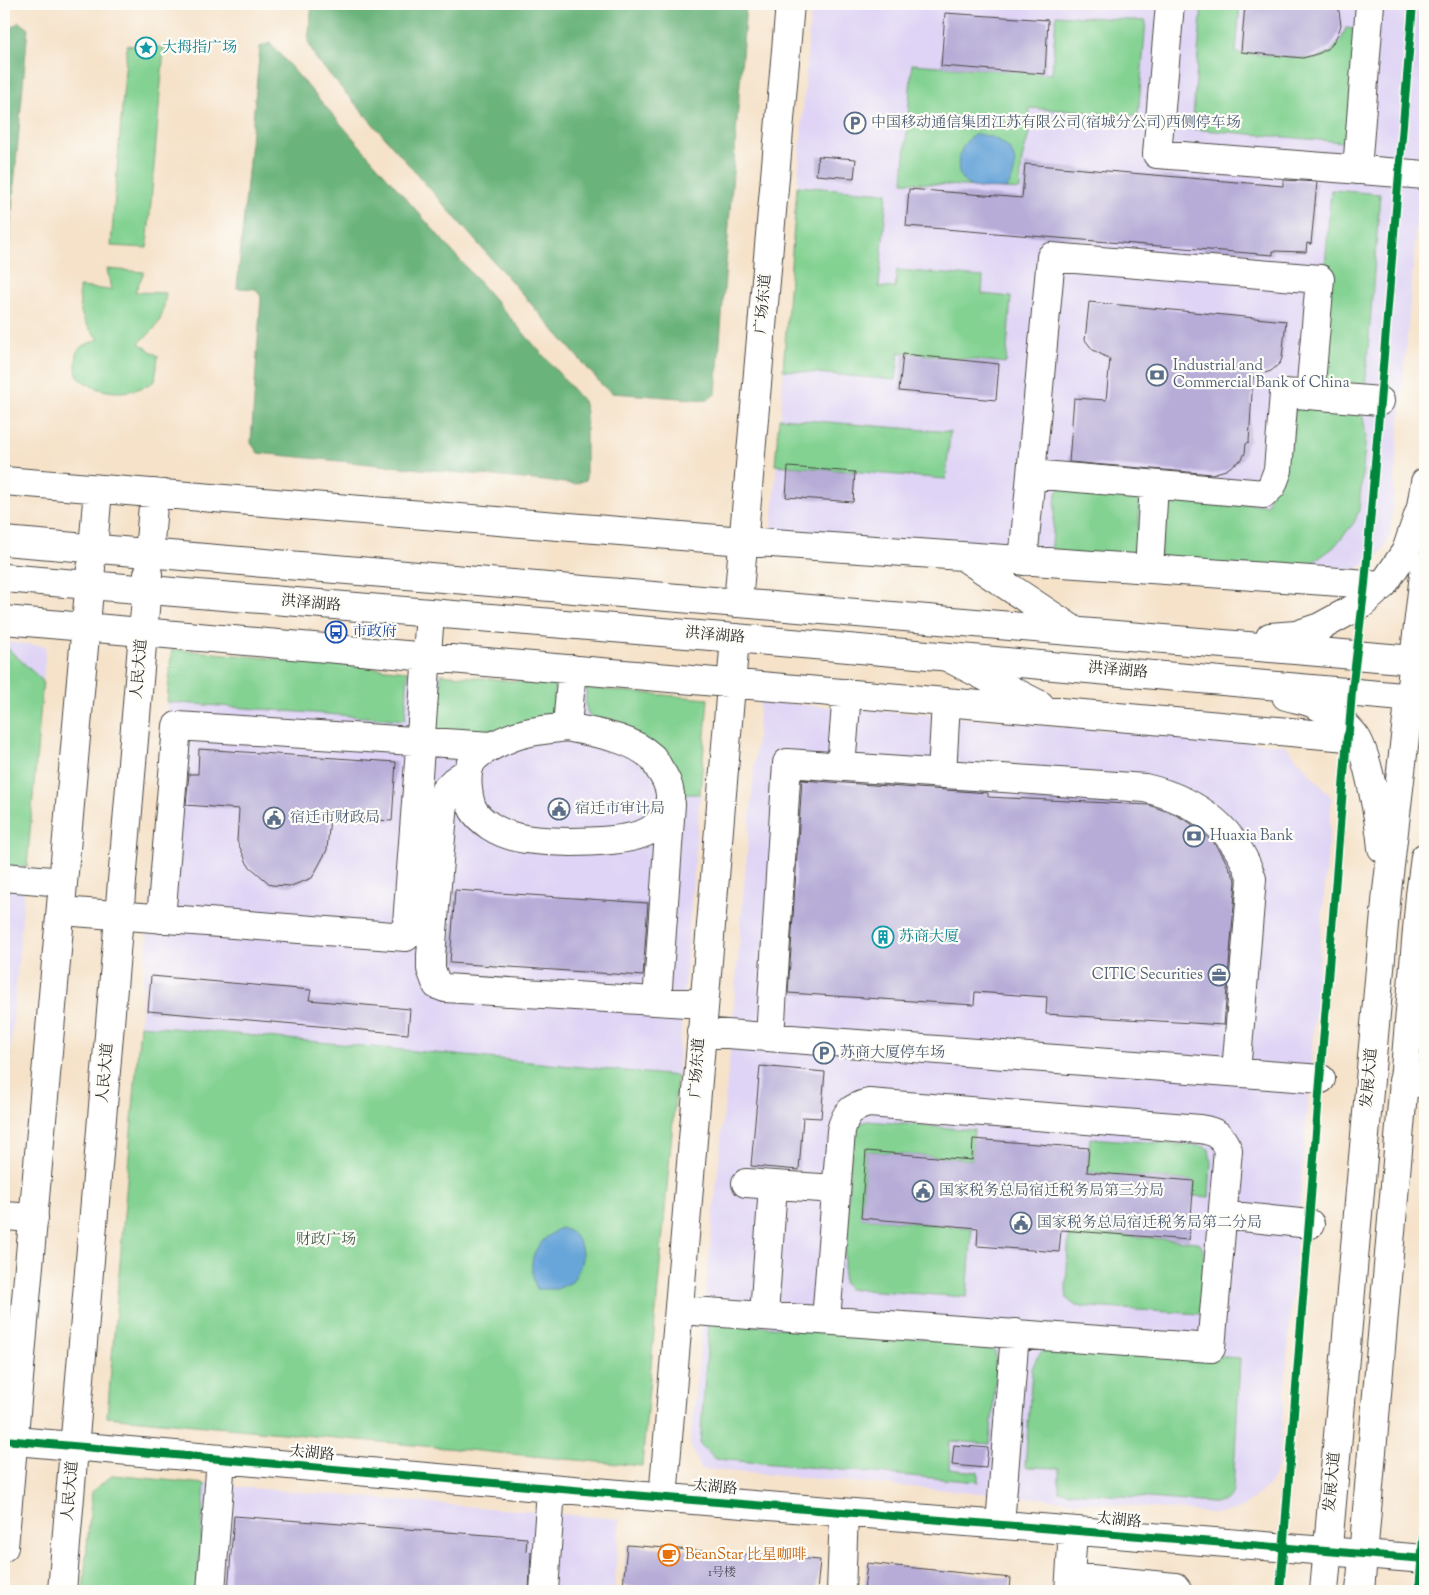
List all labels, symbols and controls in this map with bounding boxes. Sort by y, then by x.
place icon: 大拇指广场 [134,36,158,60]
place label: 大拇指广场 [162,38,237,59]
parking icon: 中国移动通信集团江苏有限公司(宿城分公司)西侧停车场 [843,111,867,135]
place label: 中国移动通信集团江苏有限公司(宿城分公司)西侧停车场 [871,113,1241,134]
street label: 广场东道 [751,273,777,335]
place label: Industrial and Commercial Bank of China [1173,356,1350,394]
bank icon: Industrial and Commercial Bank of China [1145,363,1169,387]
street label: 洪泽湖路 [280,591,342,617]
bus stop icon: 市政府 [324,620,348,644]
place label: 市政府 [352,622,397,643]
street label: 洪泽湖路 [684,623,746,649]
street label: 人民大道 [127,638,153,700]
street label: 洪泽湖路 [1087,658,1149,684]
public building icon: 宿迁市审计局 [547,797,571,821]
place label: 宿迁市审计局 [575,799,665,820]
public building icon: 宿迁市财政局 [262,806,286,830]
place label: 宿迁市财政局 [290,808,380,829]
bank icon: Huaxia Bank [1182,824,1206,848]
place label: Huaxia Bank [1210,826,1293,847]
building icon: 苏商大厦 [871,925,895,949]
place label: 苏商大厦 [899,927,959,948]
office icon: CITIC Securities [1207,963,1231,987]
place label: CITIC Securities [1092,965,1203,986]
street label: 广场东道 [685,1037,711,1099]
parking icon: 苏商大厦停车场 [812,1041,836,1065]
street label: 人民大道 [93,1042,119,1104]
place label: 苏商大厦停车场 [840,1043,945,1064]
street label: 发展大道 [1357,1047,1383,1109]
public building icon: 国家税务总局宿迁税务局第三分局 [911,1179,935,1203]
place label: 国家税务总局宿迁税务局第三分局 [939,1181,1164,1202]
public building icon: 国家税务总局宿迁税务局第二分局 [1009,1211,1033,1235]
place label: 国家税务总局宿迁税务局第二分局 [1037,1213,1262,1234]
park label: 财政广场 [296,1230,356,1251]
street label: 太湖路 [289,1442,335,1466]
street label: 发展大道 [1320,1451,1346,1513]
street label: 人民大道 [58,1460,84,1522]
street label: 太湖路 [692,1476,738,1500]
street label: 太湖路 [1096,1509,1142,1533]
cafe icon: BeanStar 比星咖啡 [657,1543,681,1567]
place label: BeanStar 比星咖啡 [685,1545,807,1566]
house number: 1号楼 [708,1564,736,1582]

